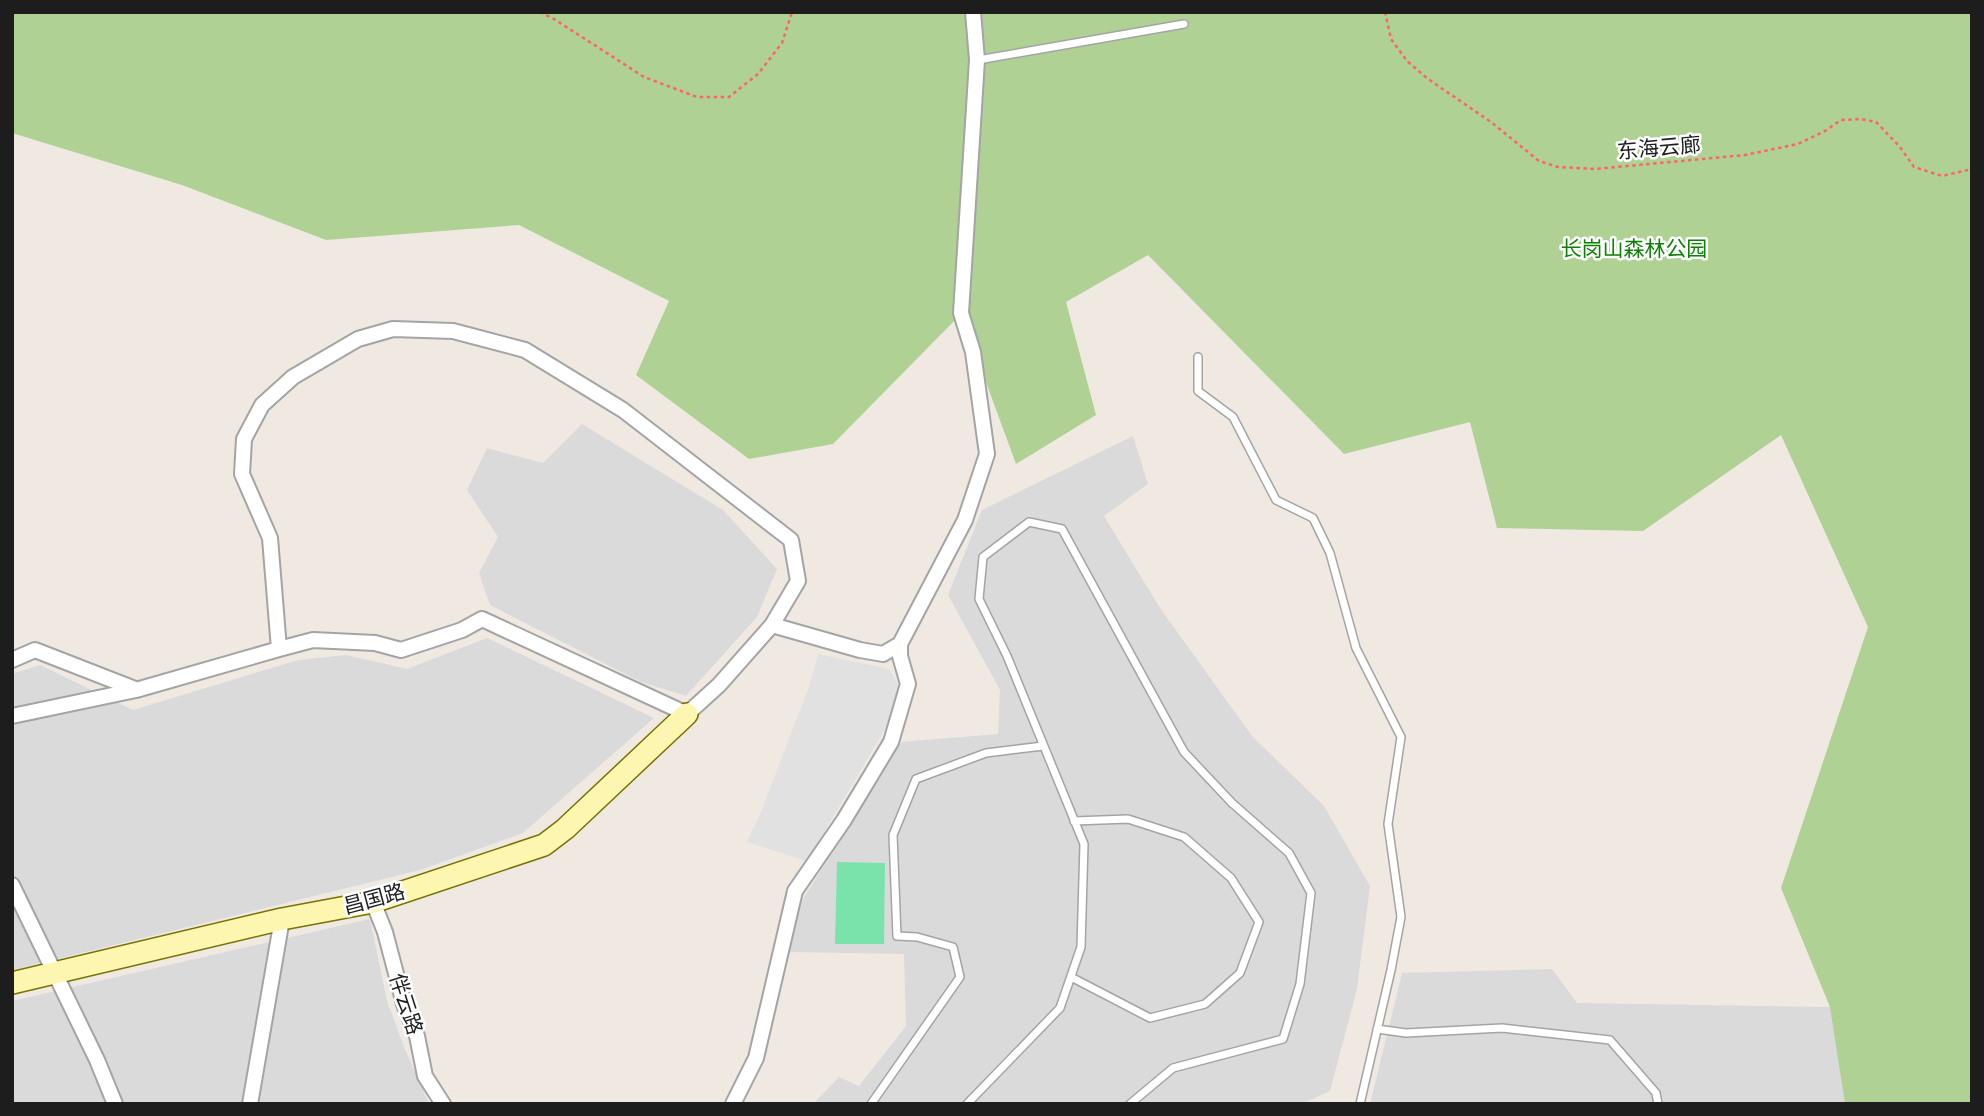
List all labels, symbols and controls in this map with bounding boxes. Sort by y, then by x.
street label: 东海云廊 [1616,132,1702,164]
park label: 长岗山森林公园 [1561,237,1708,261]
street label: 昌国路 [340,879,408,919]
street label: 伴云路 [385,970,427,1038]

